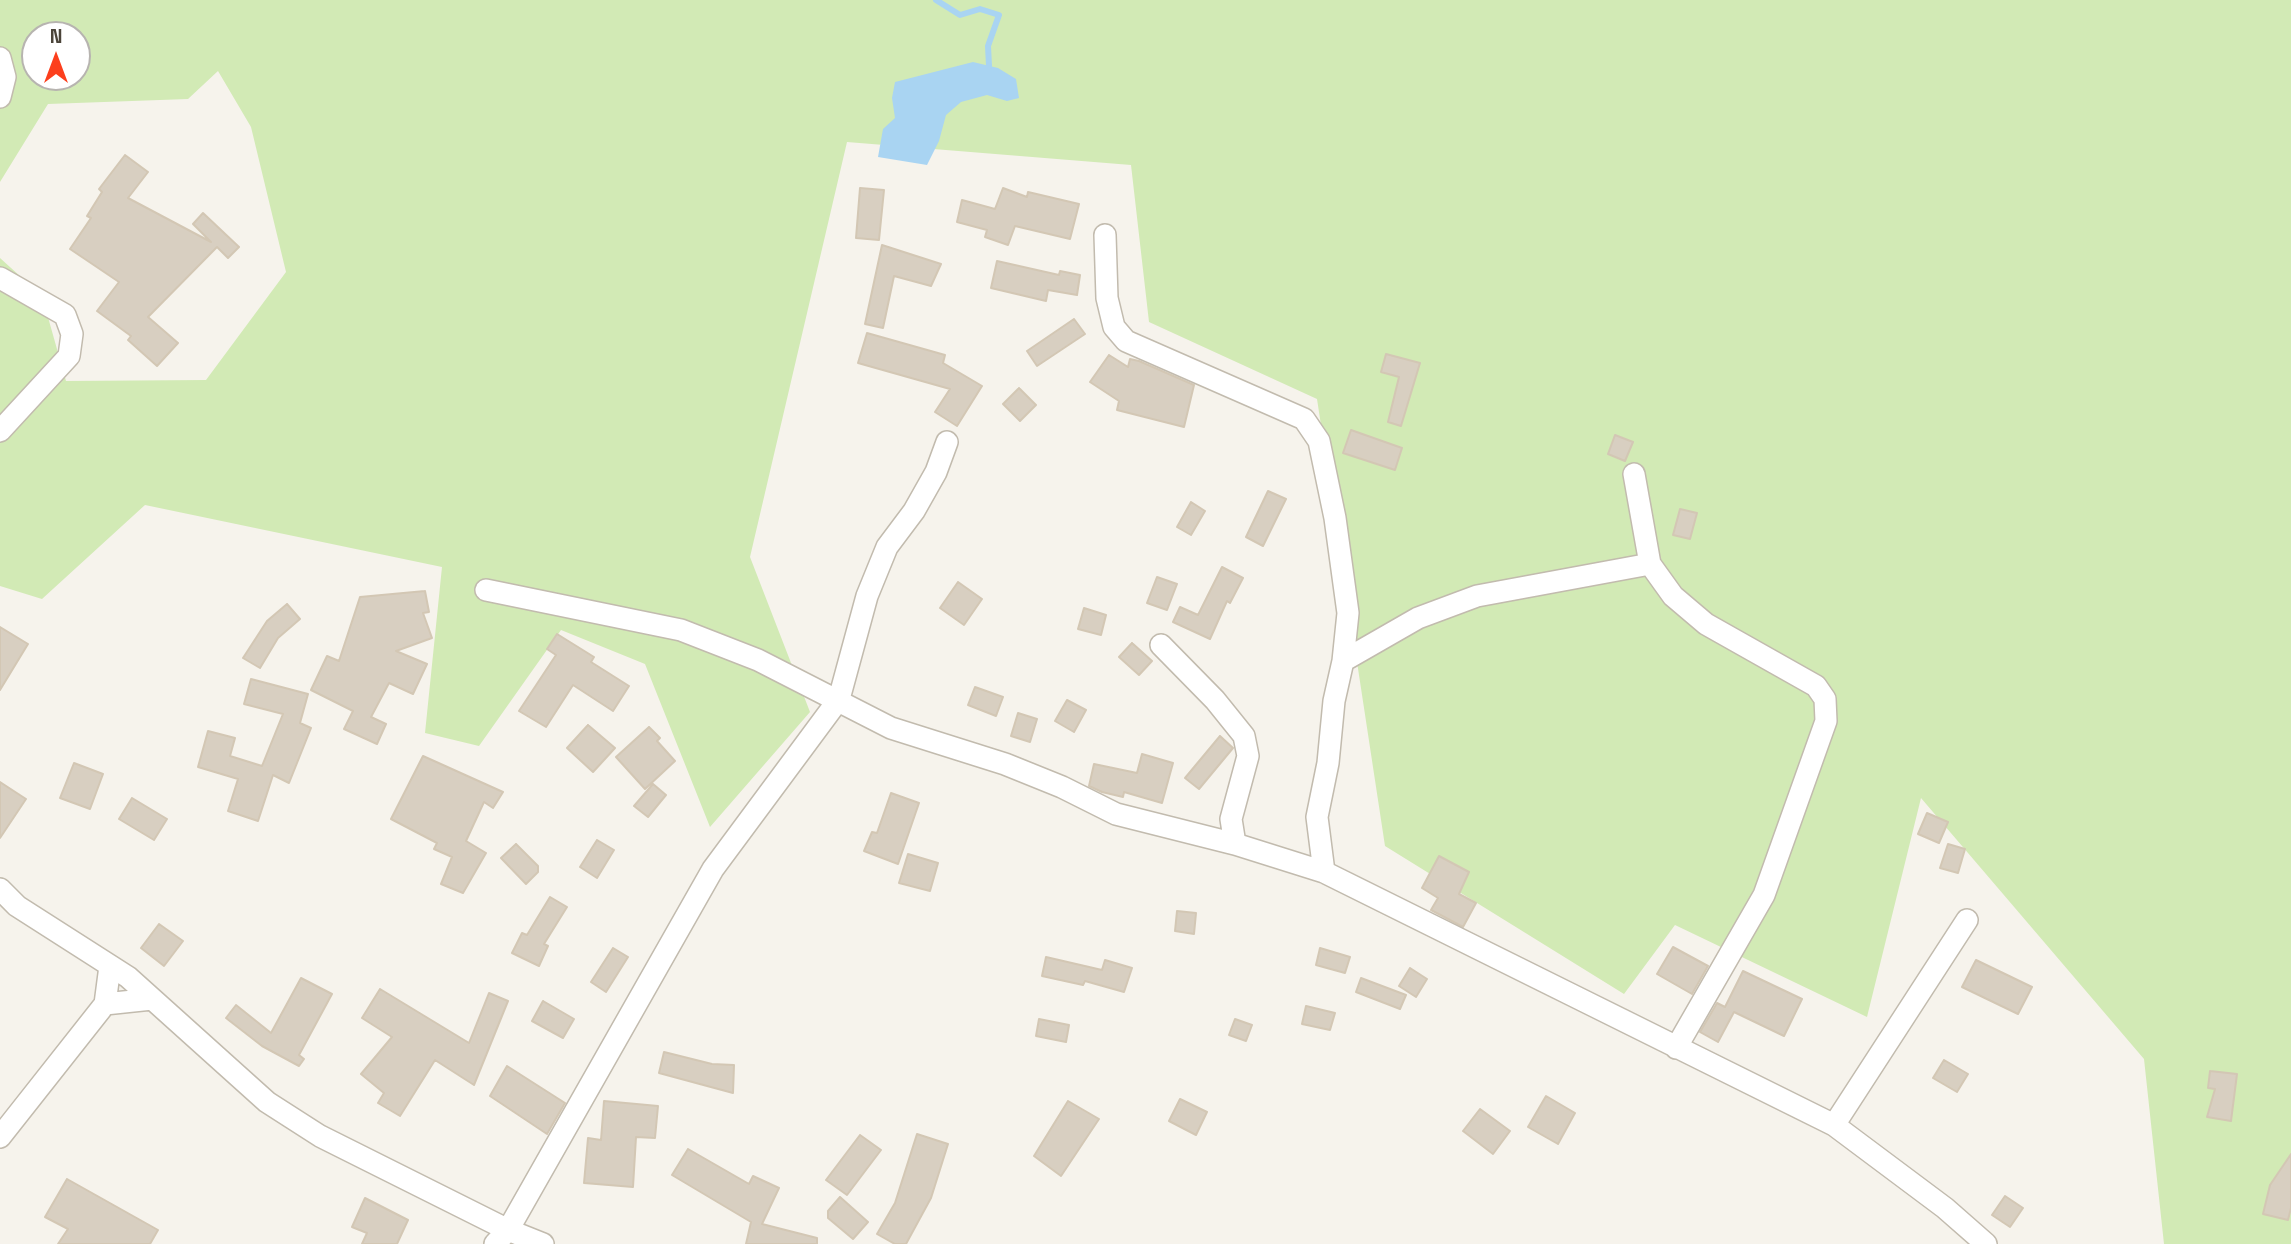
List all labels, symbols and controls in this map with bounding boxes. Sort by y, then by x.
north arrow [21,21,91,91]
text: N [50,24,62,49]

